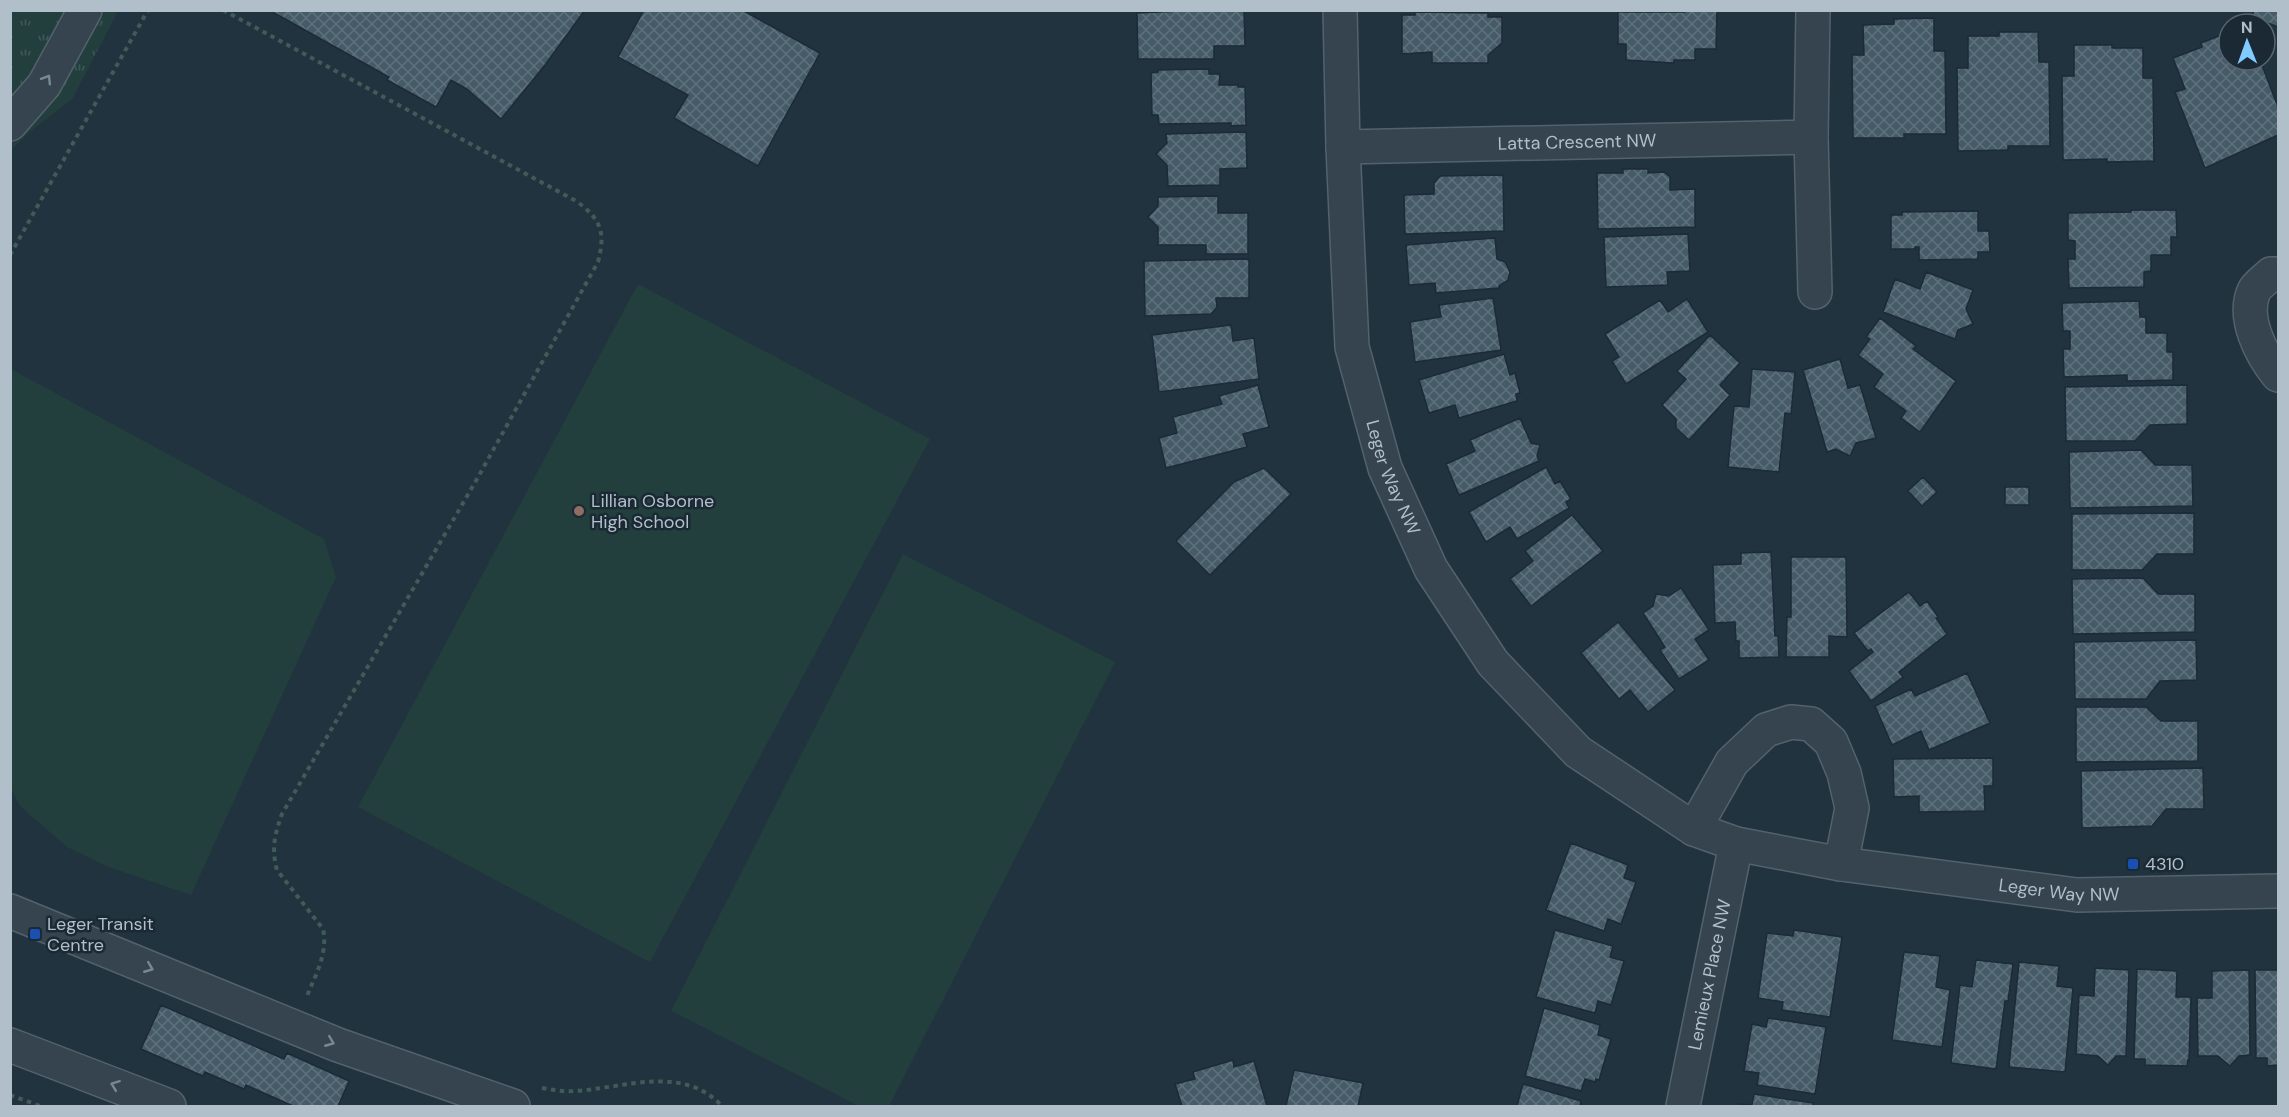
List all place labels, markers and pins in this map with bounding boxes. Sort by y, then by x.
place label: Lillian Osborne High School [591,489,714,534]
marker: Lillian Osborne High School [572,504,586,518]
place label: 4310 [2145,852,2184,876]
marker: 4310 [2126,857,2140,871]
place label: Leger Transit Centre [47,912,154,957]
marker: Leger Transit Centre [28,927,42,941]

